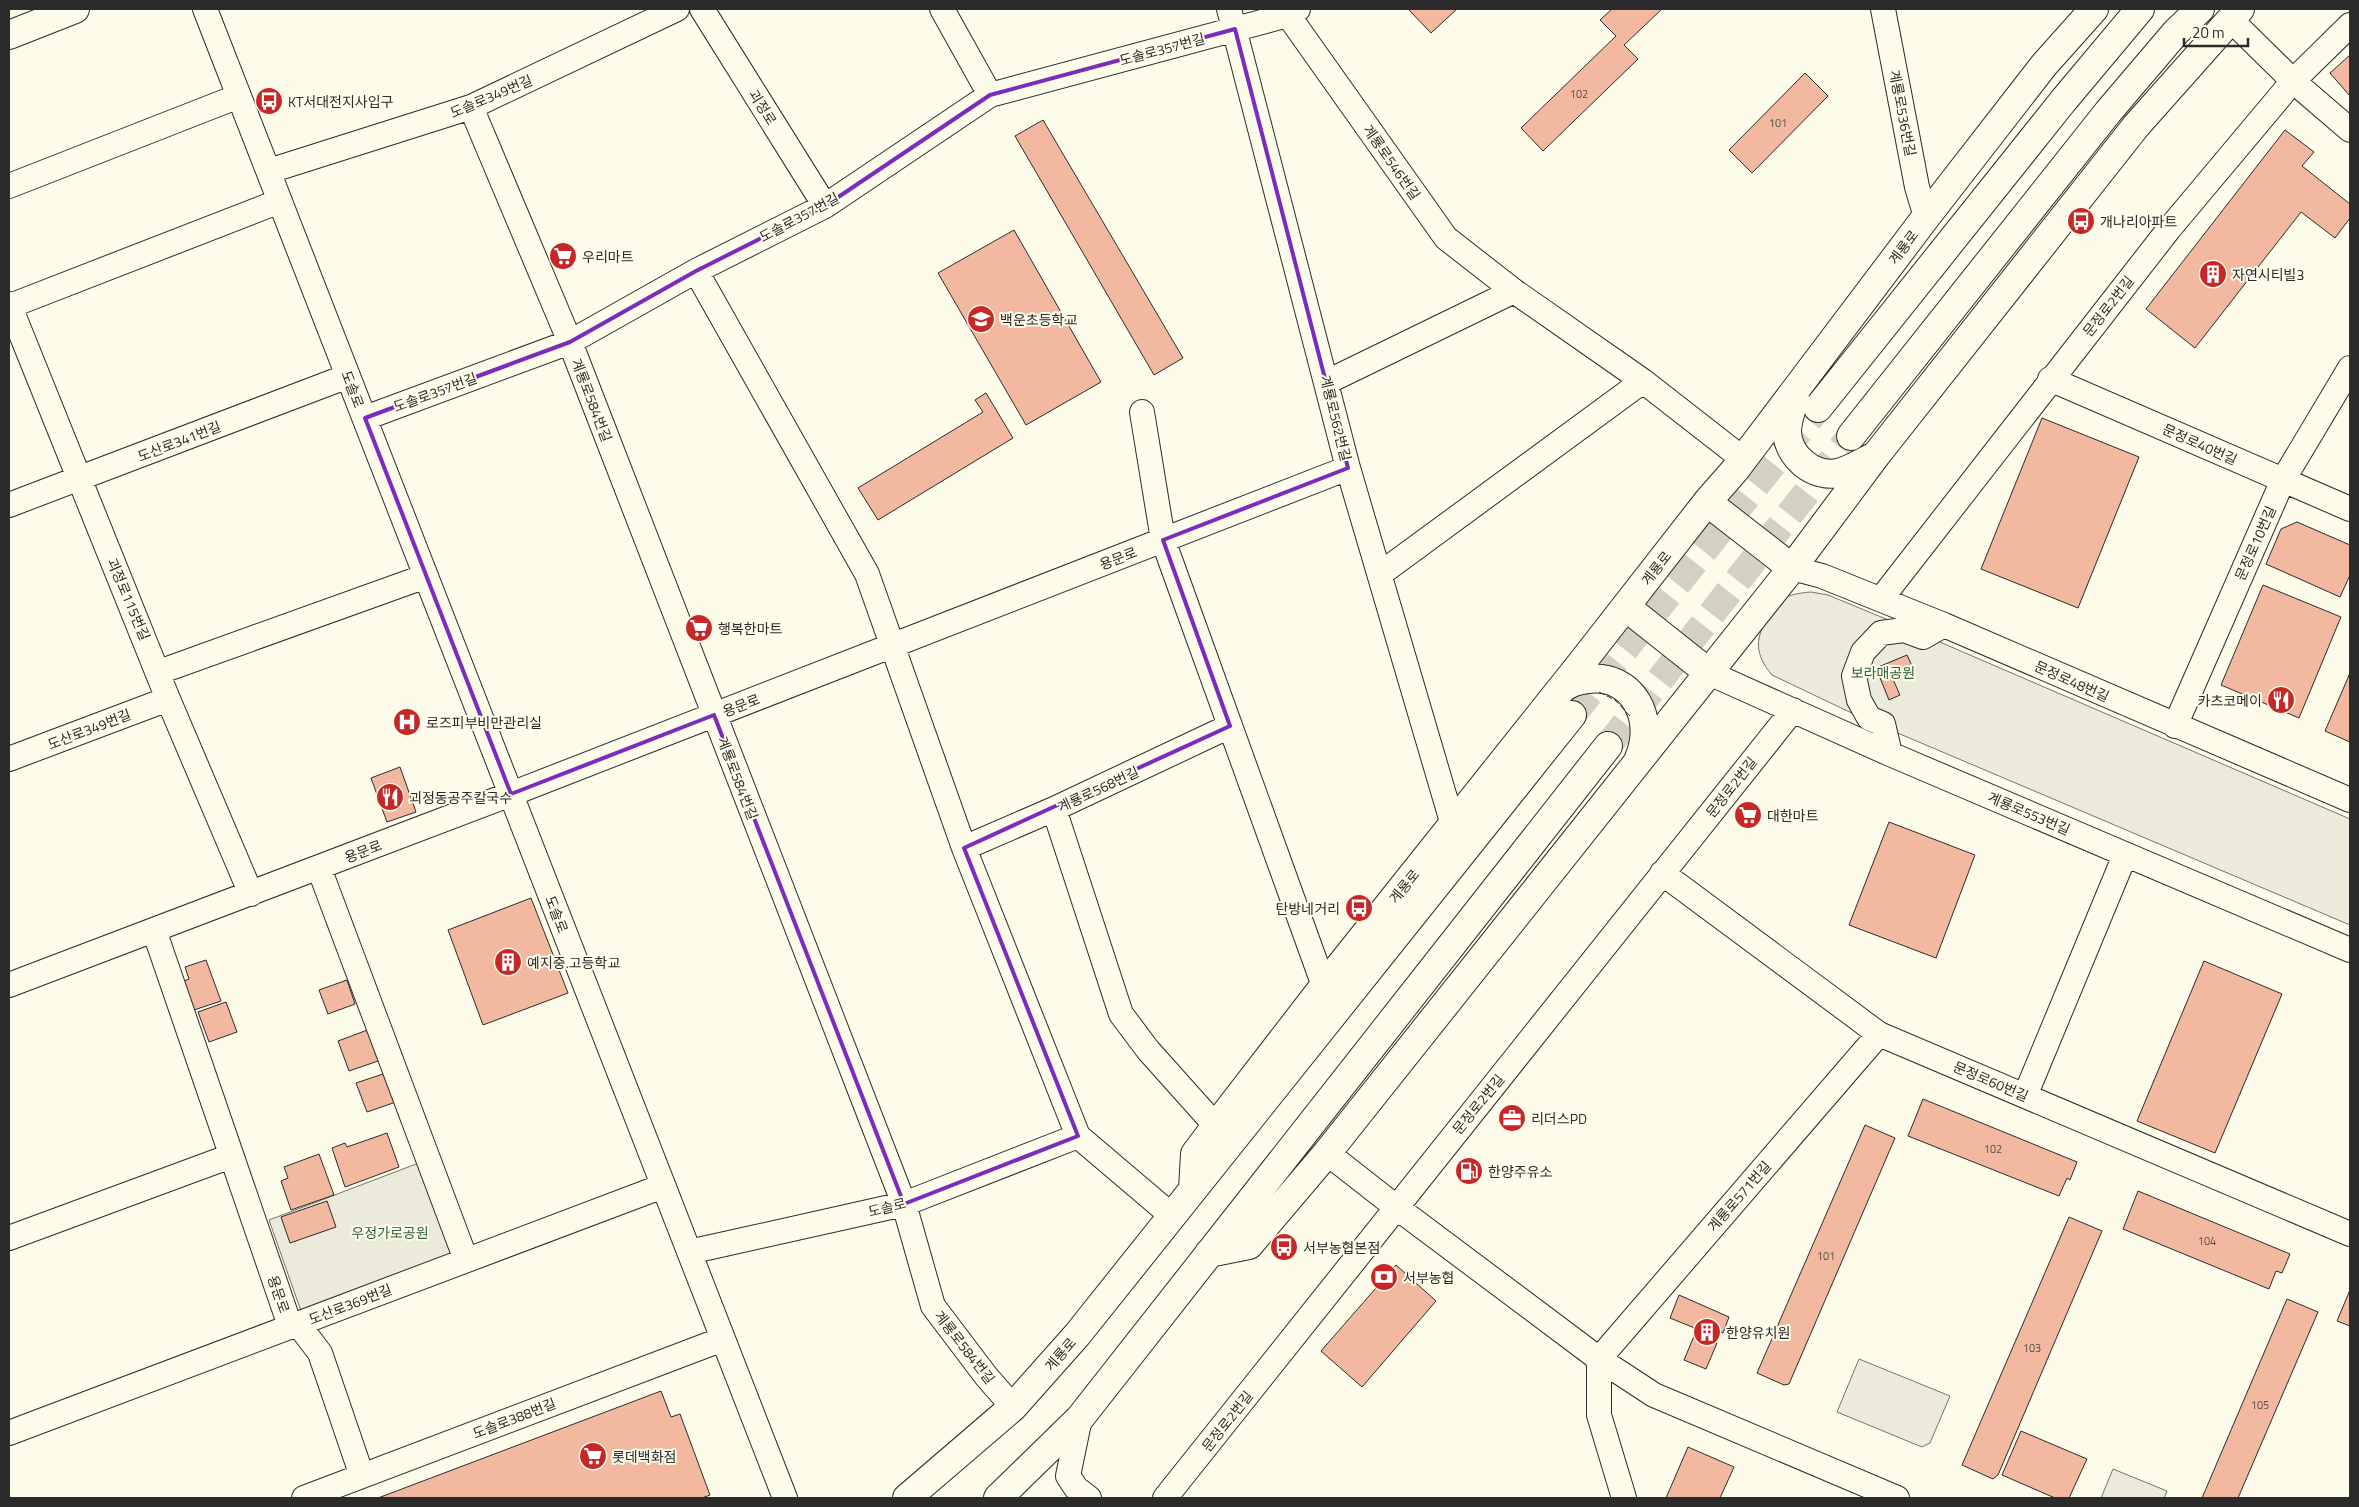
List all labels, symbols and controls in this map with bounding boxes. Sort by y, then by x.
scale bar [2184,15,2248,47]
text: 20 m [2192,21,2225,44]
street label: 도솔로357번길 [1117,27,1207,71]
street label: 계룡로536번길 [1884,68,1922,158]
street label: 도솔로349번길 [446,69,536,123]
street label: 괴정로 [744,85,782,129]
bus stop icon: KT서대전지사입구 [254,86,284,116]
house number: 102 [1570,86,1588,102]
place label: KT서대전지사입구 [288,91,394,112]
house number: 101 [1769,115,1787,131]
street label: 계룡로546번길 [1358,120,1426,204]
street label: 도솔로357번길 [755,187,843,247]
bus stop icon: 개나리아파트 [2066,206,2096,236]
place label: 개나리아파트 [2100,211,2177,232]
street label: 계룡로 [1883,225,1923,269]
supermarket icon: 우리마트 [548,241,578,271]
place label: 우리마트 [582,246,634,267]
building icon: 자연시티빌3 [2198,259,2228,289]
place label: 자연시티빌3 [2232,264,2304,285]
street label: 문정로2번길 [2077,271,2139,341]
school or university icon: 백운초등학교 [966,304,996,334]
place label: 백운초등학교 [1000,309,1077,330]
street label: 계룡로584번길 [566,355,618,445]
street label: 도솔로 [336,367,370,411]
street label: 도솔로357번길 [390,367,480,417]
street label: 계룡로562번길 [1315,373,1357,463]
street label: 도산로341번길 [134,415,224,467]
street label: 문정로40번길 [2159,418,2241,470]
street label: 문정로10번길 [2229,502,2281,584]
street label: 용문로 [1096,541,1140,575]
street label: 계룡로 [1636,546,1676,590]
street label: 괴정로115번길 [102,554,156,644]
supermarket icon: 행복한마트 [684,613,714,643]
place label: 행복한마트 [718,618,783,639]
street label: 문정로48번길 [2031,655,2113,707]
park label: 보라매공원 [1851,662,1915,683]
restaurant icon: 카츠코메이 [2266,685,2296,715]
street label: 용문로 [719,688,763,722]
place label: 카츠코메이 [2198,690,2262,711]
street label: 도산로349번길 [44,703,134,755]
hospital icon: 로즈피부비만관리실 [392,707,422,737]
place label: 로즈피부비만관리실 [426,712,542,733]
street label: 계룡로584번길 [712,733,764,823]
street label: 문정로2번길 [1700,752,1762,822]
street label: 계룡로568번길 [1054,761,1142,817]
restaurant icon: 괴정동공주칼국수 [375,782,405,812]
street label: 계룡로553번길 [1984,786,2074,840]
place label: 괴정동공주칼국수 [409,787,512,808]
supermarket icon: 대한마트 [1733,800,1763,830]
place label: 대한마트 [1767,805,1819,826]
street label: 용문로 [341,834,385,868]
street label: 계룡로 [1384,864,1424,908]
street label: 도솔로 [540,892,574,936]
bus stop icon: 탄방네거리 [1344,893,1374,923]
place label: 탄방네거리 [1276,898,1340,919]
building icon: 예지중.고등학교 [493,947,523,977]
place label: 예지중.고등학교 [527,952,620,973]
street label: 문정로60번길 [1950,1056,2032,1106]
street label: 문정로2번길 [1447,1069,1509,1139]
office icon: 리더스PD [1497,1103,1527,1133]
place label: 리더스PD [1531,1108,1587,1129]
house number: 102 [1984,1141,2002,1157]
fuel station icon: 한양주유소 [1454,1156,1484,1186]
street label: 계룡로571번길 [1702,1156,1776,1236]
place label: 한양주유소 [1488,1161,1553,1182]
street label: 도솔로 [866,1192,908,1222]
park label: 우정가로공원 [351,1222,429,1243]
bus stop icon: 서부농협본점 [1269,1232,1299,1262]
house number: 104 [2198,1233,2216,1249]
place label: 서부농협본점 [1303,1237,1380,1258]
house number: 101 [1817,1248,1835,1264]
bank icon: 서부농협 [1369,1262,1399,1292]
place label: 서부농협 [1403,1267,1455,1288]
street label: 용문로 [263,1272,295,1316]
street label: 도산로369번길 [305,1278,395,1330]
street label: 계룡로584번길 [930,1306,1000,1388]
building icon: 한양유치원 [1692,1317,1722,1347]
place label: 한양유치원 [1726,1322,1790,1343]
street label: 계룡로 [1039,1332,1081,1375]
house number: 103 [2023,1340,2041,1356]
street label: 문정로2번길 [1196,1386,1258,1456]
street label: 도솔로388번길 [469,1392,559,1444]
house number: 105 [2251,1397,2269,1413]
supermarket icon: 롯데백화점 [578,1441,608,1471]
place label: 롯데백화점 [612,1446,676,1467]

